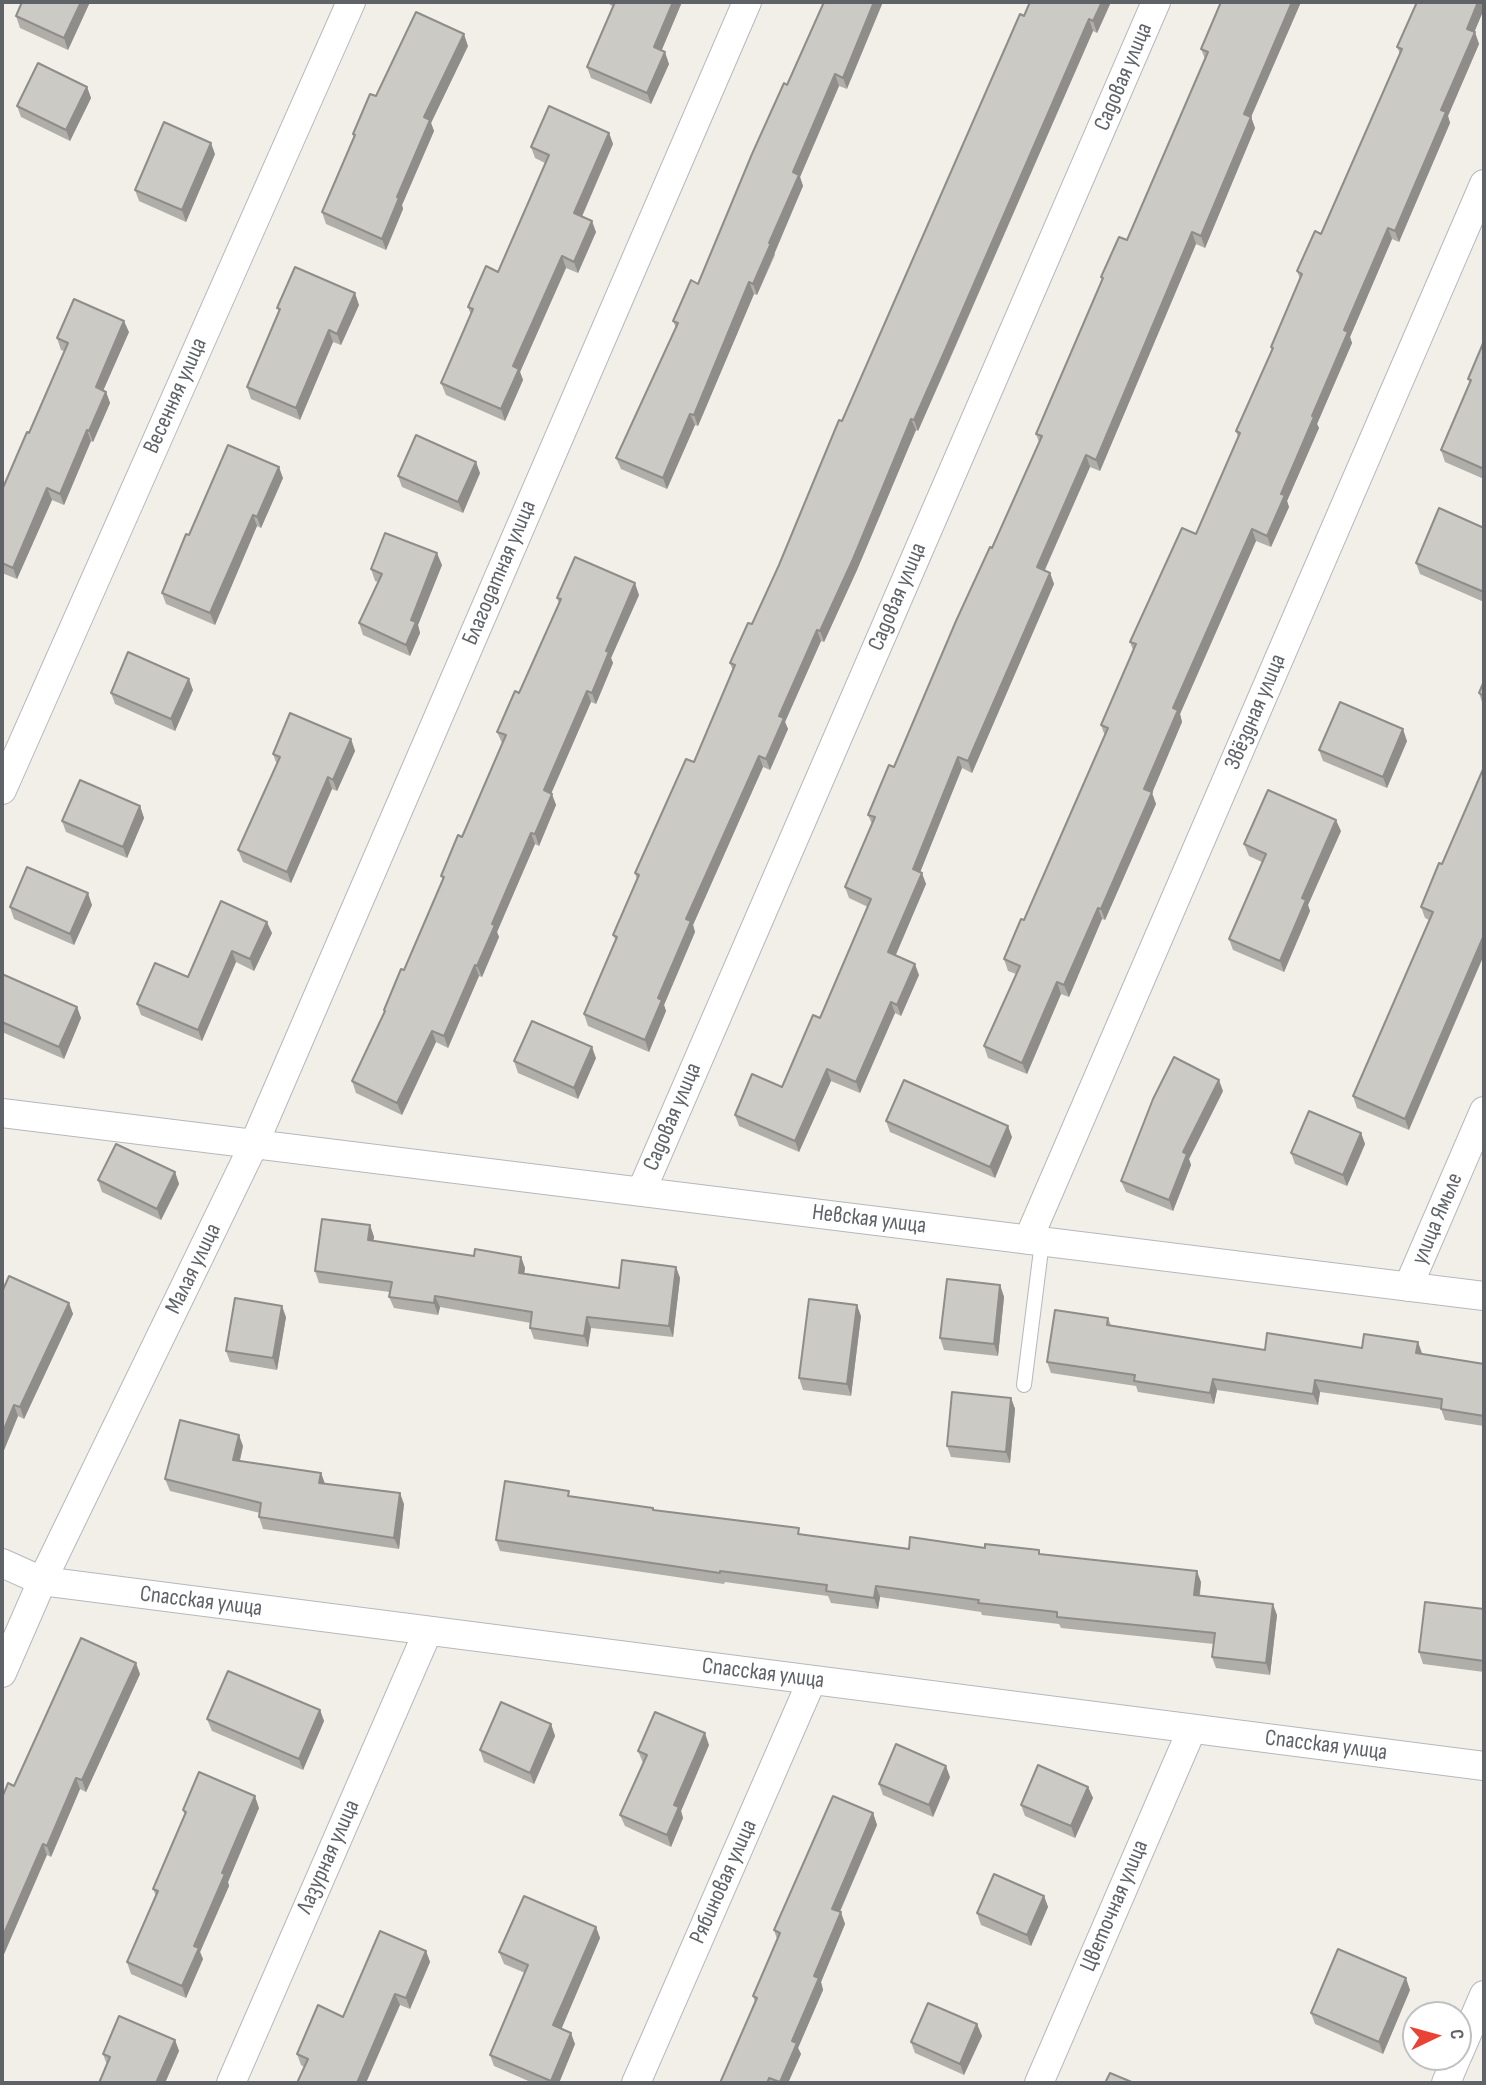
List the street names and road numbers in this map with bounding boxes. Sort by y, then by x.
street label: Садовая улица [1089,19,1159,135]
street label: Весенняя улица [138,334,214,458]
street label: Благодатная улица [457,497,543,649]
street label: Садовая улица [863,539,933,655]
street label: Звёздная улица [1219,650,1293,774]
street label: Садовая улица [638,1059,708,1175]
street label: улица Ямьле [1406,1169,1470,1269]
street label: Невская улица [810,1199,928,1241]
street label: Малая улица [160,1219,228,1319]
street label: Спасская улица [138,1581,264,1623]
street label: Спасская улица [700,1653,826,1695]
street label: Спасская улица [1263,1725,1389,1767]
street label: Лазурная улица [292,1796,366,1918]
street label: Рябиновая улица [684,1816,764,1948]
street label: Цветочная улица [1075,1836,1155,1976]

